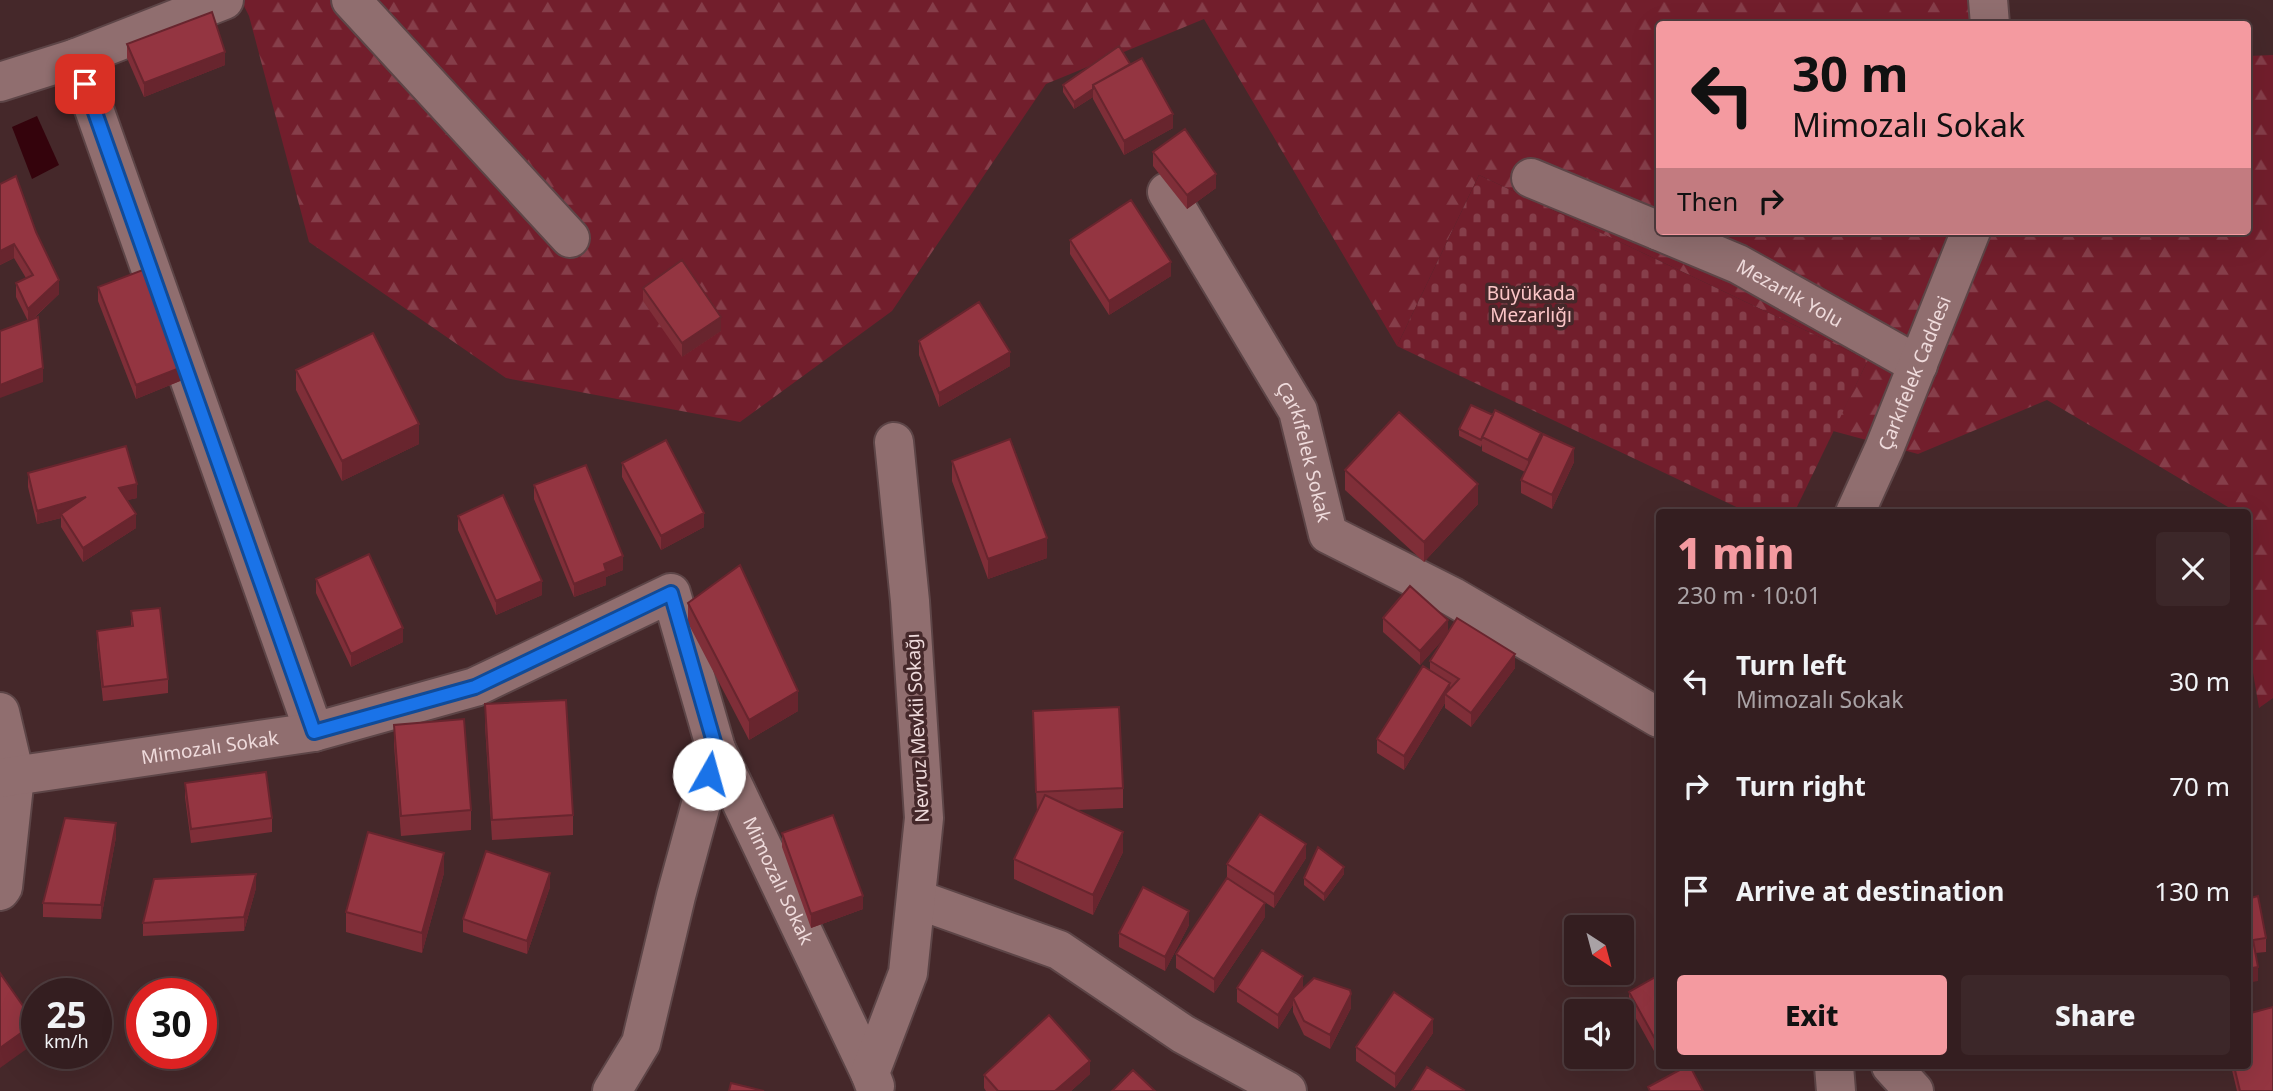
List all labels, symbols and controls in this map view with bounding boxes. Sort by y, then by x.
text: 30 m [1792,40,1909,106]
icon: left [1677,49,1768,140]
pin [55,54,115,114]
icon: arrive [66,65,104,103]
text: Mimozalı Sokak [1792,103,2025,146]
icon: right [1752,182,1790,220]
text: Then [1677,183,1738,219]
street label: Mezarlık Yolu [1732,253,1848,333]
park label: Büyükada Mezarlığı [1487,280,1575,328]
street label: Çarkıfelek Caddesi [1872,292,1957,454]
street label: Çarkıfelek Sokak [1270,376,1338,525]
text: 1 min [1677,524,1794,581]
button: close [2156,532,2230,606]
text: 230 m · 10:01 [1677,579,1821,611]
street label: Nevruz Mevkii Sokağı [899,633,935,823]
text: Turn left [1736,647,1847,683]
icon: left [1677,662,1715,700]
text: 30 m [2169,663,2230,699]
text: Mimozalı Sokak [1736,683,1904,715]
street label: Mimozalı Sokak [139,724,280,770]
position arrow [672,737,746,811]
icon: right [1677,767,1715,805]
text: Turn right [1736,768,1866,804]
text: 70 m [2169,768,2230,804]
street label: Mimozalı Sokak [737,812,820,949]
icon: arrive [1677,872,1715,910]
text: Arrive at destination [1736,873,2005,909]
text: 130 m [2154,873,2230,909]
north arrow [1564,915,1634,985]
map controls [1564,915,1634,1069]
button: Exit [1677,975,1947,1055]
button: Share [1961,975,2230,1055]
speed limit sign: 30 [126,978,217,1069]
text: 25 [46,991,87,1038]
button: sound [1564,999,1634,1069]
text: km/h [44,1029,89,1053]

